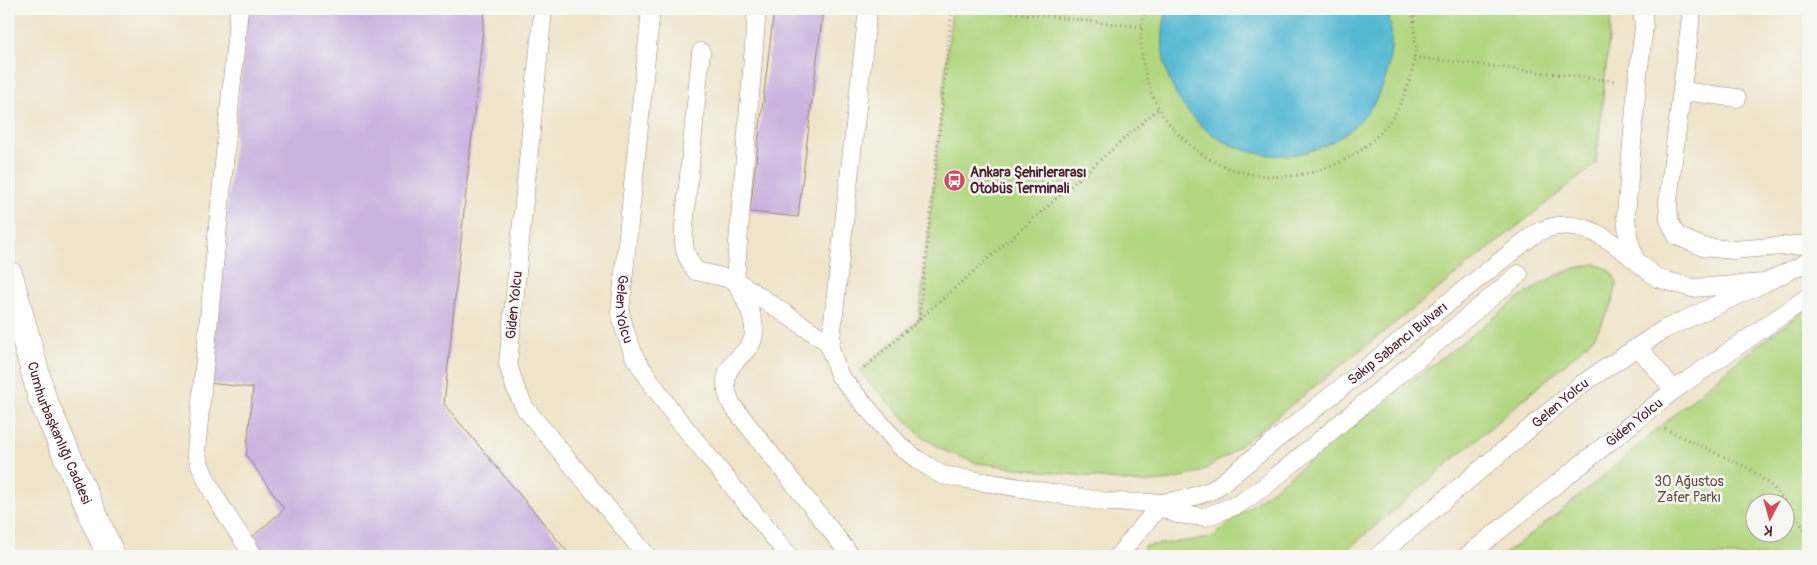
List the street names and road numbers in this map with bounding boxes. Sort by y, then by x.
street label: Giden Yolcu [502,270,526,340]
street label: Gelen Yolcu [612,274,637,345]
street label: Sakıp Sabancı Bulvarı [1344,298,1451,388]
street label: Cumhurbaşkanlığı Caddesi [24,360,96,507]
street label: Gelen Yolcu [1528,374,1591,431]
street label: Giden Yolcu [1602,394,1666,450]

